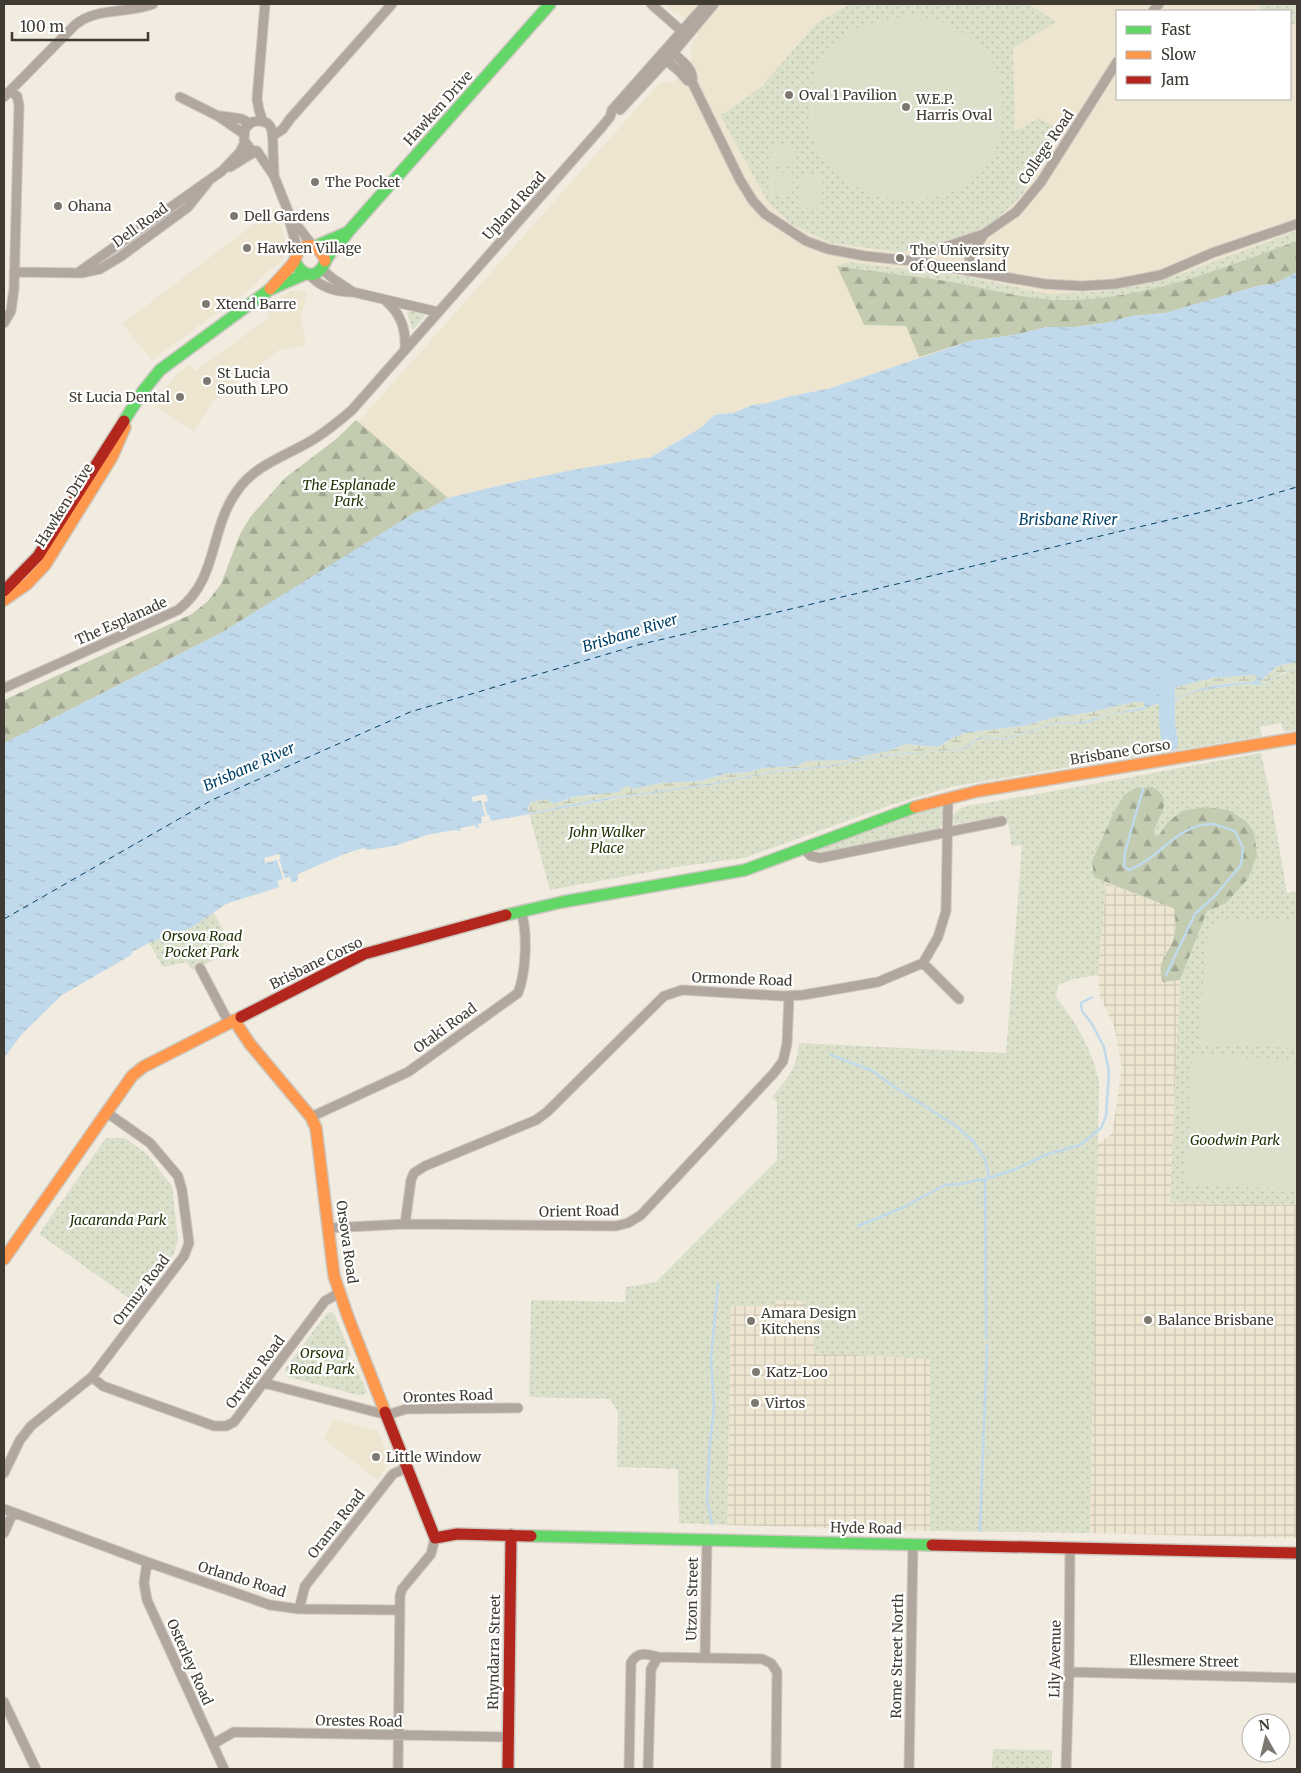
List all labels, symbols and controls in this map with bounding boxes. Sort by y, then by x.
scale bar [12,10,149,42]
legend [1116,10,1291,100]
text: 100 m [20,17,64,36]
text: Fast [1161,20,1191,39]
text: Slow [1161,45,1196,64]
street label: Hawken Drive [400,67,476,149]
text: Jam [1160,70,1189,89]
place label: Oval 1 Pavilion [799,86,897,104]
marker: Oval 1 Pavilion [783,89,795,101]
place label: W.E.P. Harris Oval [915,90,993,124]
marker: W.E.P. Harris Oval [900,101,912,113]
street label: College Road [1014,106,1078,188]
street label: Upland Road [479,168,550,244]
place label: The Pocket [325,173,401,191]
marker: The Pocket [309,176,321,188]
place label: Ohana [68,197,112,215]
street label: Dell Road [109,199,172,251]
marker: Ohana [52,200,64,212]
place label: Dell Gardens [244,207,330,225]
marker: Dell Gardens [228,210,240,222]
place label: Hawken Village [257,239,361,257]
place label: The University of Queensland [910,241,1010,275]
marker: Hawken Village [241,242,253,254]
marker: The University of Queensland [894,252,906,264]
place label: Xtend Barre [216,295,296,313]
marker: Xtend Barre [200,298,212,310]
place label: St Lucia South LPO [217,364,288,398]
marker: St Lucia South LPO [201,375,213,387]
place label: St Lucia Dental [69,388,171,406]
marker: St Lucia Dental [174,391,186,403]
street label: Hawken Drive [31,460,97,550]
park label: The Esplanade Park [302,476,396,510]
water label: Brisbane River [1019,510,1118,529]
street label: The Esplanade [72,593,170,649]
water label: Brisbane River [580,609,681,656]
street label: Brisbane Corso [1069,735,1171,769]
water label: Brisbane River [200,737,299,795]
park label: John Walker Place [567,823,646,857]
park label: Orsova Road Pocket Park [162,927,242,961]
street label: Brisbane Corso [267,933,365,993]
street label: Ormonde Road [691,968,793,990]
street label: Otaki Road [410,999,481,1057]
park label: Goodwin Park [1190,1131,1280,1149]
street label: Orsova Road [332,1199,362,1285]
street label: Orient Road [539,1201,620,1221]
park label: Jacaranda Park [68,1211,167,1229]
street label: Ormuz Road [109,1251,174,1329]
place label: Amara Design Kitchens [760,1304,857,1338]
place label: Balance Brisbane [1158,1311,1274,1329]
marker: Balance Brisbane [1142,1314,1154,1326]
marker: Amara Design Kitchens [745,1315,757,1327]
street label: Orvieto Road [222,1331,289,1412]
park label: Orsova Road Park [289,1344,355,1378]
place label: Katz-Loo [766,1363,828,1381]
marker: Katz-Loo [750,1366,762,1378]
street label: Orontes Road [403,1385,494,1407]
place label: Virtos [764,1394,805,1412]
marker: Virtos [749,1397,761,1409]
place label: Little Window [386,1448,481,1466]
marker: Little Window [370,1451,382,1463]
street label: Orama Road [304,1486,369,1562]
street label: Hyde Road [830,1518,903,1538]
street label: Utzon Street [682,1556,702,1641]
street label: Orlando Road [196,1557,289,1601]
street label: Rome Street North [887,1593,907,1719]
street label: Rhyndarra Street [484,1594,504,1710]
street label: Osterley Road [163,1616,217,1708]
street label: Lily Avenue [1045,1620,1065,1698]
street label: Ellesmere Street [1129,1651,1240,1671]
street label: Orestes Road [315,1711,403,1731]
north arrow [1241,1713,1291,1763]
text: N [1257,1715,1271,1735]

